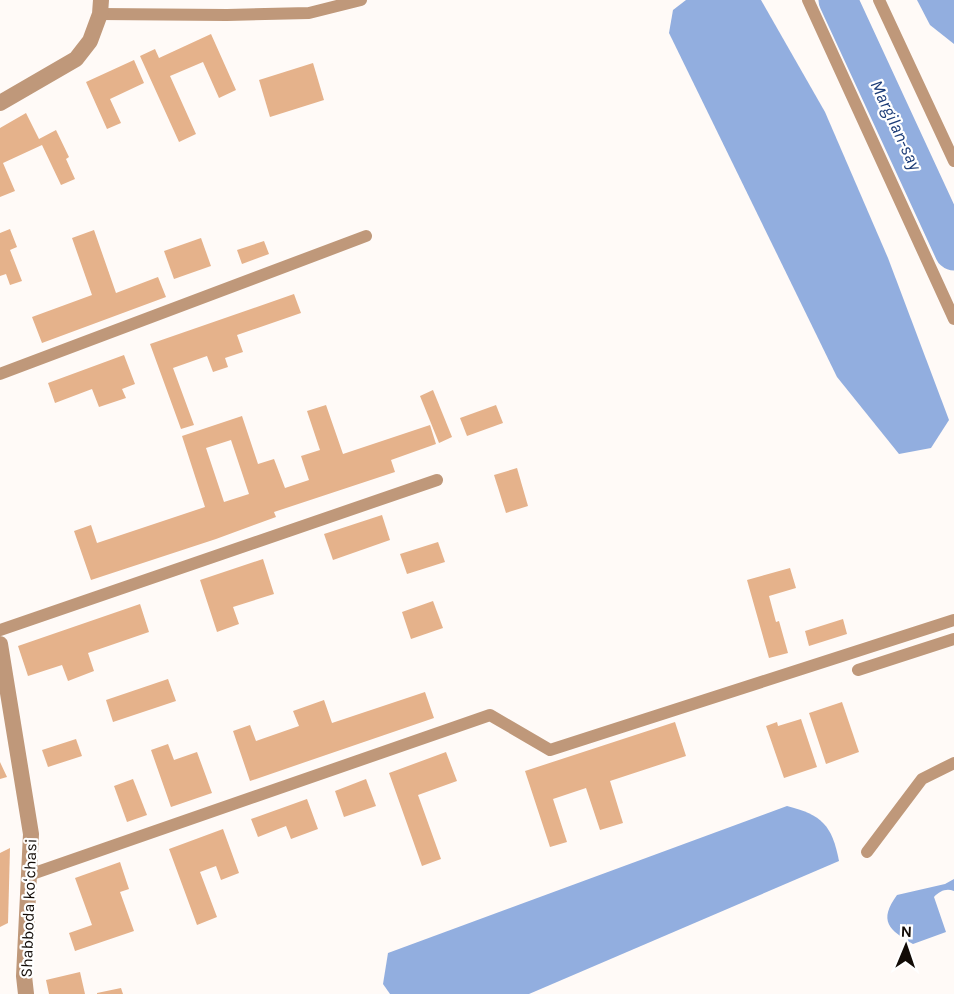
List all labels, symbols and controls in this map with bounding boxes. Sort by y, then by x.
water label: Margilan-say [866,76,927,175]
street label: Shabboda koʻchasi [17,838,40,978]
north arrow [876,916,936,976]
text: N [900,922,913,941]

